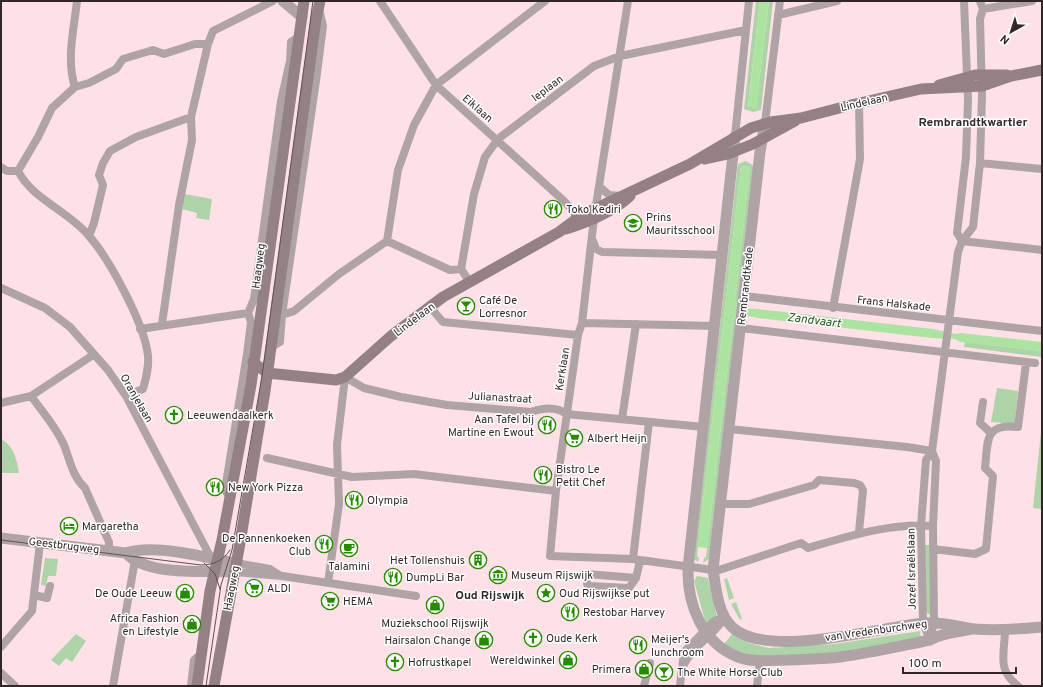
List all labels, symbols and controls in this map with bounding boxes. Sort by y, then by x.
north arrow [991,12,1031,52]
text: N [998,31,1013,47]
street label: Ieplaan [529,72,566,105]
street label: Lindelaan [839,91,889,115]
street label: Eiklaan [459,92,496,126]
district label: Rembrandtkwartier [919,115,1027,131]
restaurant icon: Toko Kediri [543,199,563,219]
place label: Toko Kediri [566,203,621,217]
place label: Prins Mauritsschool [646,211,715,238]
school or university icon: Prins Mauritsschool [623,213,643,233]
street label: Haagweg [249,243,269,290]
street label: Rembrandtkade [735,246,757,326]
street label: Frans Halskade [856,293,932,315]
place label: Café De Lorresnor [479,294,528,321]
bar icon: Café De Lorresnor [456,296,476,316]
street label: Lindelaan [391,300,438,340]
water label: Zandvaart [786,310,842,332]
street label: Kerklaan [553,346,573,392]
street label: Oranjelaan [117,372,156,425]
street label: Julianastraat [467,389,532,407]
church icon: Leeuwendaalkerk [164,405,184,425]
place label: Leeuwendaalkerk [187,409,274,423]
place label: Aan Tafel bij Martine en Ewout [448,413,534,440]
restaurant icon: Aan Tafel bij Martine en Ewout [537,415,557,435]
supermarket icon: Albert Heijn [564,428,584,448]
place label: Albert Heijn [587,432,647,446]
place label: Bistro Le Petit Chef [556,463,605,490]
restaurant icon: Bistro Le Petit Chef [533,465,553,485]
restaurant icon: New York Pizza [205,477,225,497]
place label: New York Pizza [228,481,303,495]
restaurant icon: Olympia [344,490,364,510]
place label: Olympia [367,494,408,508]
hotel icon: Margaretha [59,516,79,536]
place label: Margaretha [82,520,139,534]
street label: Jozef Israëlslaan [904,528,920,610]
place label: De Pannenkoeken Club [222,532,311,559]
restaurant icon: De Pannenkoeken Club [314,534,334,554]
street label: Geestbrugweg [28,535,100,557]
cafe icon: Talamini [339,538,359,558]
building icon: Het Tollenshuis [468,550,488,570]
place label: Het Tollenshuis [390,554,465,568]
place label: Talamini [328,560,370,574]
street label: Haagweg [221,565,243,612]
museum icon: Museum Rijswijk [488,565,508,585]
restaurant icon: DumpLi Bar [383,567,403,587]
place label: Museum Rijswijk [511,569,593,583]
place label: DumpLi Bar [406,571,465,585]
supermarket icon: ALDI [244,578,264,598]
place label: ALDI [267,582,291,596]
shop icon: De Oude Leeuw [175,583,195,603]
place icon: Oud Rijswijkse put [536,583,556,603]
place label: De Oude Leeuw [95,587,172,601]
place label: Oud Rijswijkse put [559,587,650,601]
district label: Oud Rijswijk [455,588,525,604]
supermarket icon: HEMA [320,591,340,611]
place label: HEMA [343,595,373,609]
shop icon: Muziekschool Rijswijk [425,595,445,615]
restaurant icon: Restobar Harvey [560,602,580,622]
place label: Restobar Harvey [583,606,665,620]
place label: Africa Fashion en Lifestyle [110,612,179,639]
shop icon: Africa Fashion en Lifestyle [182,614,202,634]
place label: Muziekschool Rijswijk [381,617,489,631]
street label: van Vredenburchweg [824,617,928,645]
church icon: Oude Kerk [523,628,543,648]
shop icon: Hairsalon Change [474,630,494,650]
place label: Oude Kerk [546,632,598,646]
place label: Meijer's lunchroom [651,633,704,660]
place label: Hairsalon Change [385,634,471,648]
restaurant icon: Meijer's lunchroom [628,635,648,655]
scale bar [903,649,1016,675]
shop icon: Wereldwinkel [558,650,578,670]
church icon: Hofrustkapel [385,652,405,672]
place label: Wereldwinkel [490,654,555,668]
place label: Hofrustkapel [408,656,471,670]
text: 100 m [909,656,942,672]
shop icon: Primera [634,659,654,679]
bar icon: The White Horse Club [654,662,674,682]
place label: Primera [592,663,631,677]
place label: The White Horse Club [677,666,783,680]

